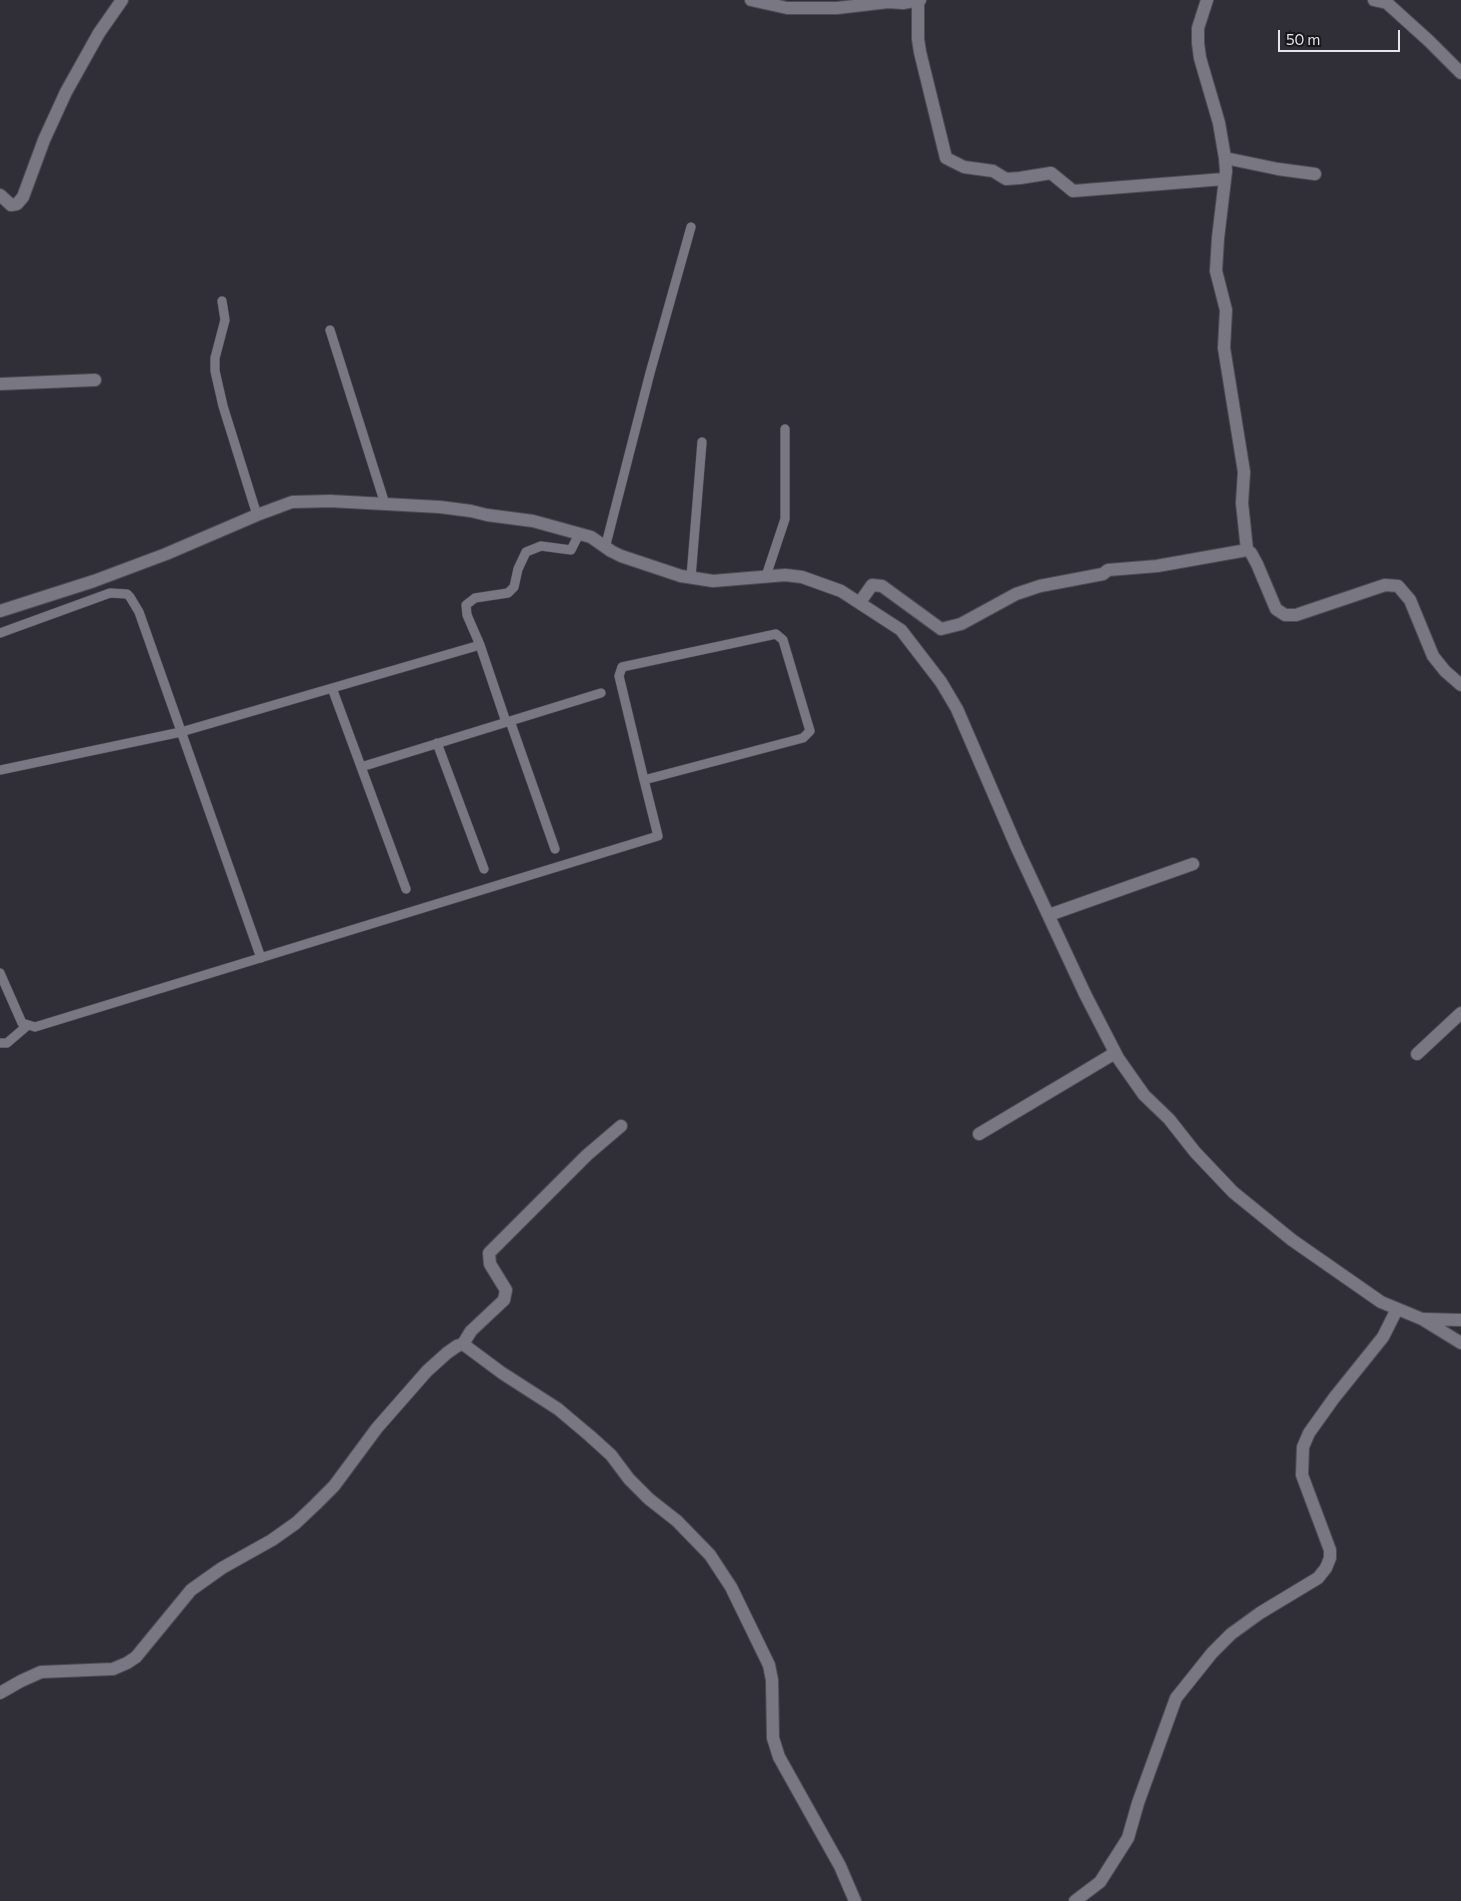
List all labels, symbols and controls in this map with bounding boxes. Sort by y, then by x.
scale bar [1281,20,1404,52]
text: 50 m [1286,30,1320,48]

